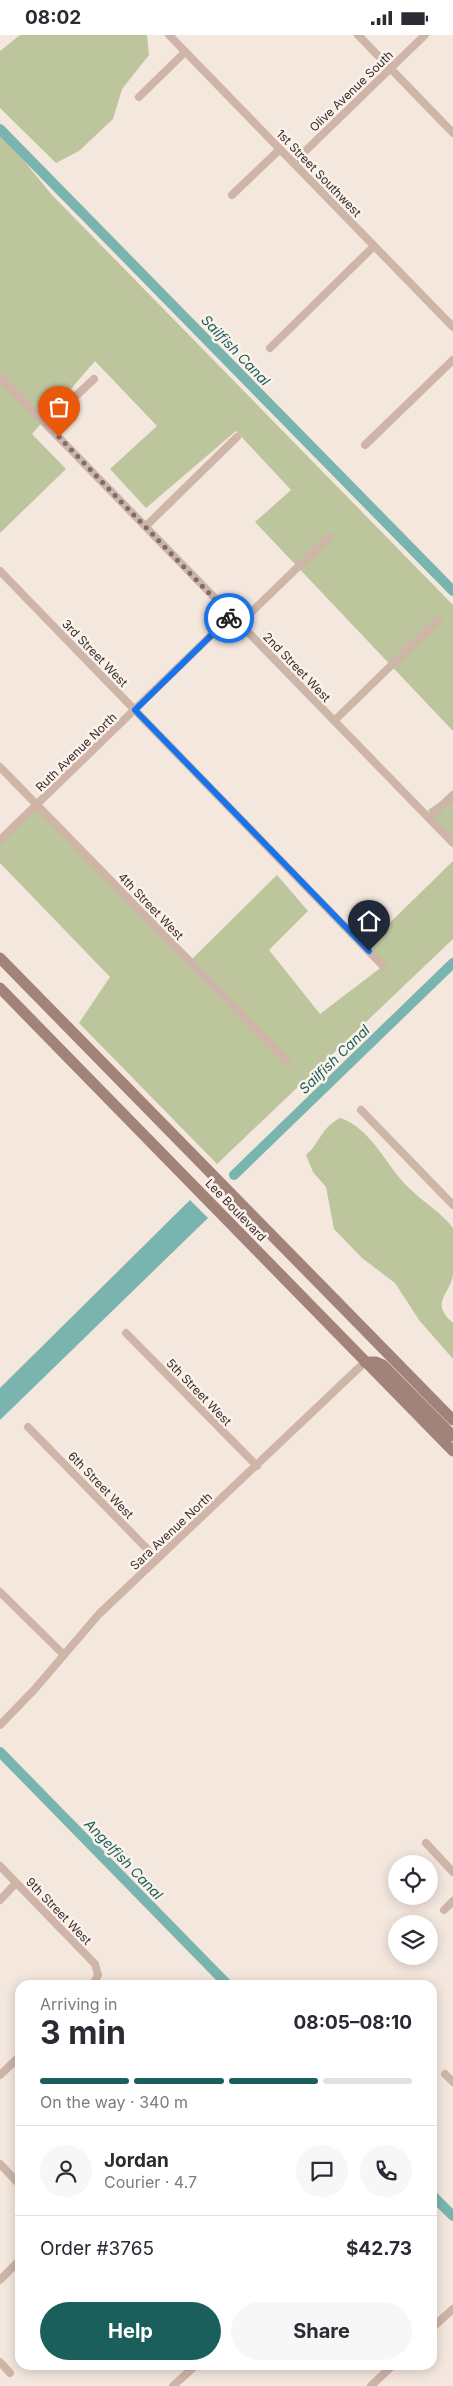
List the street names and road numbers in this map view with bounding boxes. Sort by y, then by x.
street label: Olive Avenue South [306,47,396,135]
street label: 1st Street Southwest [273,126,365,220]
street label: 3rd Street West [59,616,131,690]
street label: 2nd Street West [260,629,334,705]
street label: Ruth Avenue North [32,710,120,794]
street label: 4th Street West [115,869,187,943]
street label: Lee Boulevard [202,1176,270,1244]
street label: 5th Street West [163,1355,235,1429]
street label: 6th Street West [65,1448,137,1522]
street label: Sara Avenue North [127,1489,215,1573]
street label: 9th Street West [23,1874,95,1948]

